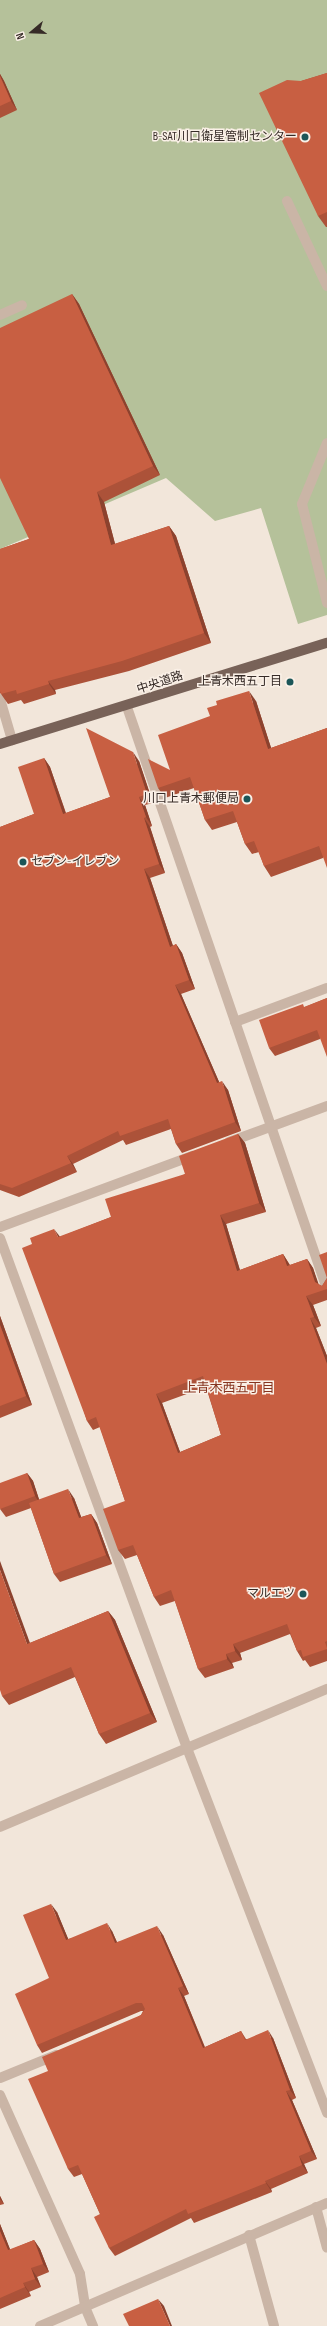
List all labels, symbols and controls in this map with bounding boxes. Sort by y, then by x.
north arrow [12,12,52,52]
text: N [13,31,27,41]
place label: B-SAT川口衛星管制センター [153,130,297,144]
marker: B-SAT川口衛星管制センター [300,132,310,142]
street label: 中央道路 [135,669,185,697]
place label: 上青木西五丁目 [198,675,282,689]
marker: 上青木西五丁目 [285,677,295,687]
place label: 川口上青木郵便局 [143,792,239,806]
marker: 川口上青木郵便局 [242,794,252,804]
place label: セブン-イレブン [31,855,119,869]
marker: セブン-イレブン [18,857,28,867]
district label: 上青木西五丁目 [184,1380,274,1396]
place label: マルエツ [247,1587,295,1601]
marker: マルエツ [298,1589,308,1599]

